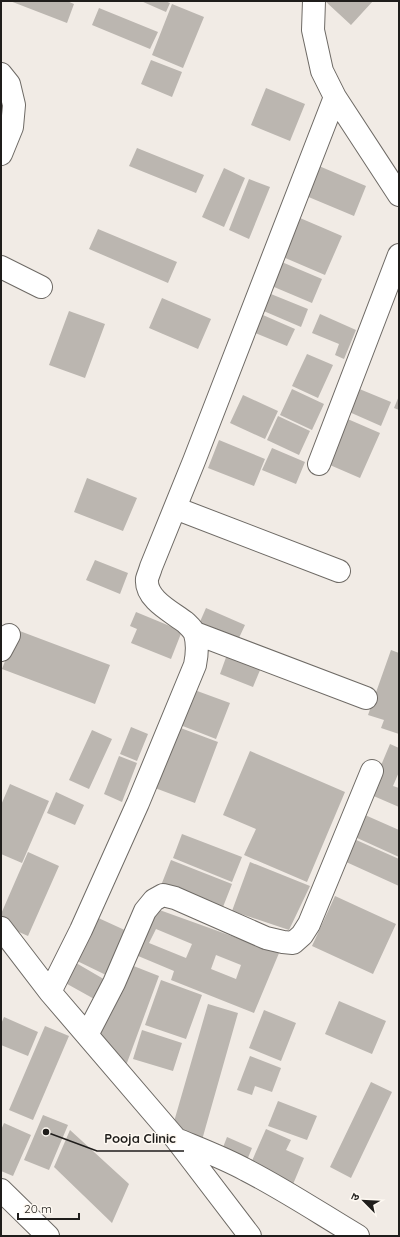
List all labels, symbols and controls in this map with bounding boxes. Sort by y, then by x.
callout: Pooja Clinic [97,1126,184,1151]
text: Pooja Clinic [104,1130,176,1146]
north arrow [344,1181,384,1221]
text: उ [347,1191,363,1203]
scale bar [18,1195,79,1221]
text: 20 m [24,1201,52,1216]

